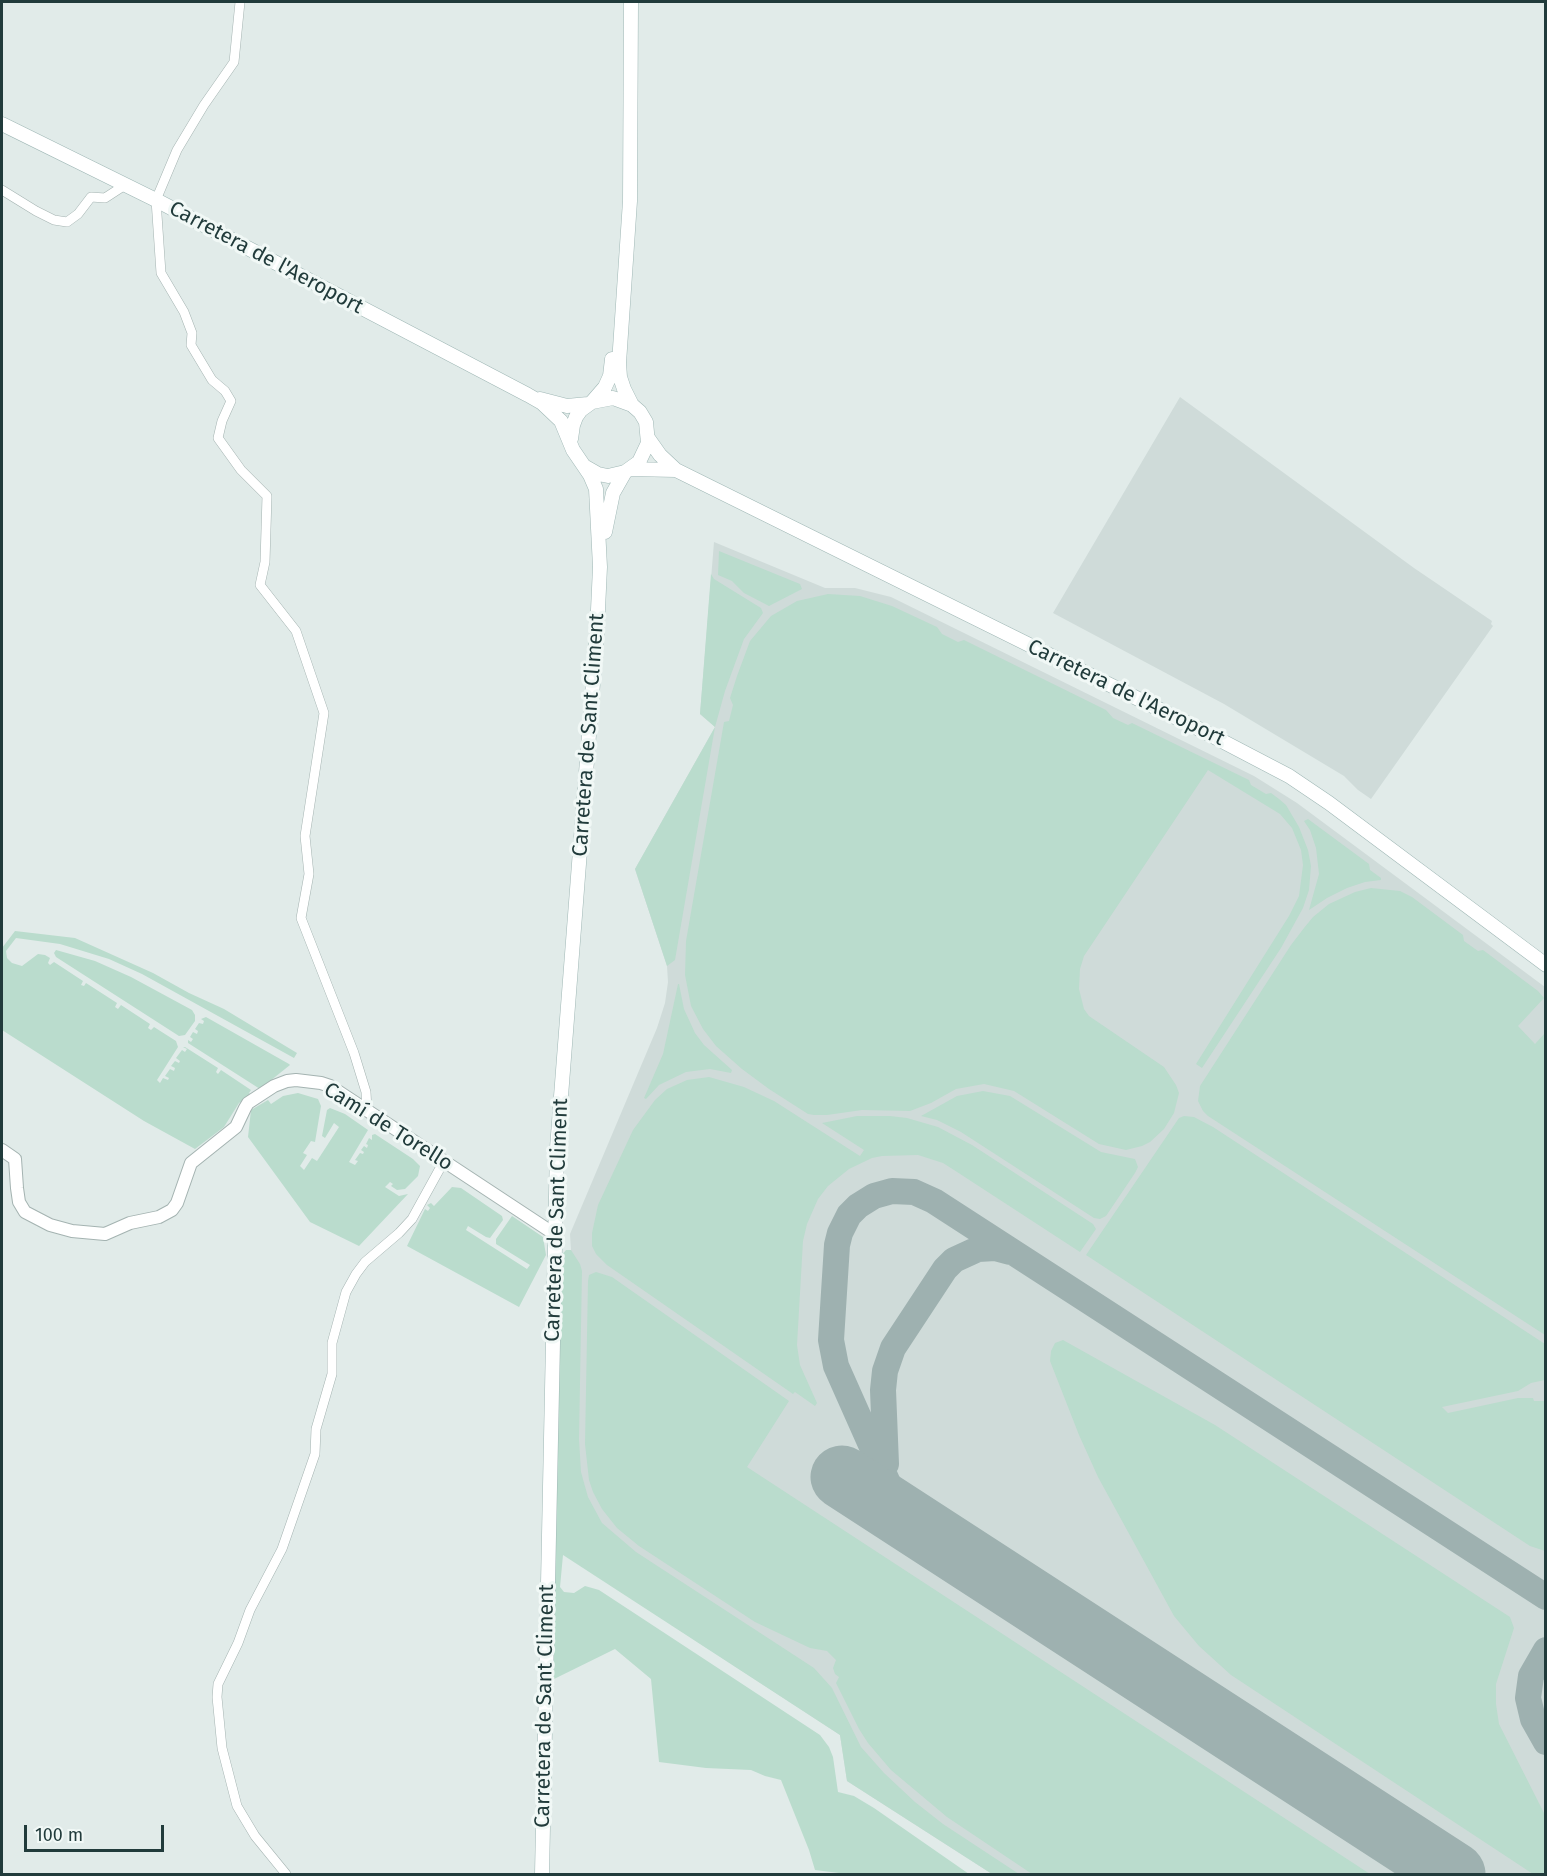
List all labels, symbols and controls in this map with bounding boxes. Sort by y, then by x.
street label: Carretera de l'Aeroport [165,196,367,320]
street label: Carretera de Sant Climent [568,612,610,858]
street label: Carretera de l'Aeroport [1023,634,1229,752]
street label: Camí de Torello [319,1077,457,1177]
street label: Carretera de Sant Climent [540,1098,574,1342]
street label: Carretera de Sant Climent [530,1584,560,1828]
scale bar [27,1813,166,1851]
text: 100 m [35,1824,83,1846]

